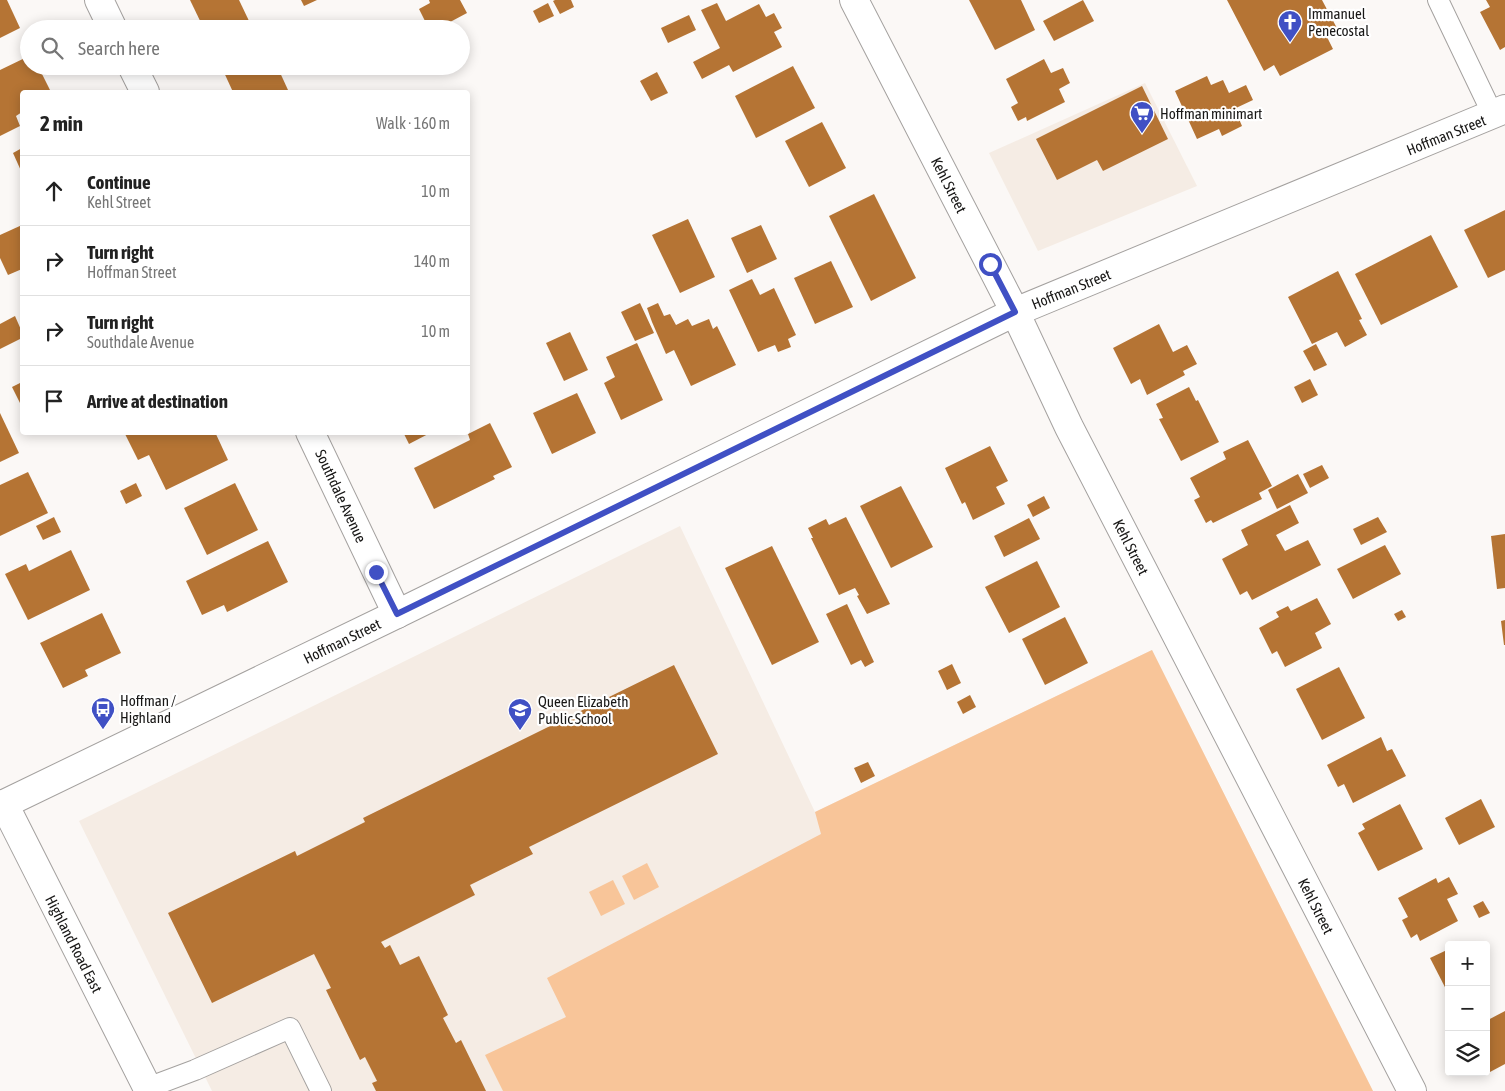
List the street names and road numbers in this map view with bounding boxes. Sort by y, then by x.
street label: Hoffman Street [1404,111,1488,159]
street label: Kehl Street [928,154,970,216]
street label: Hoffman Street [1029,265,1113,313]
street label: Southdale Avenue [312,447,370,545]
street label: Kehl Street [1110,516,1152,578]
street label: Hoffman Street [301,615,383,667]
street label: Kehl Street [1295,875,1337,937]
street label: Highland Road East [42,892,106,996]

